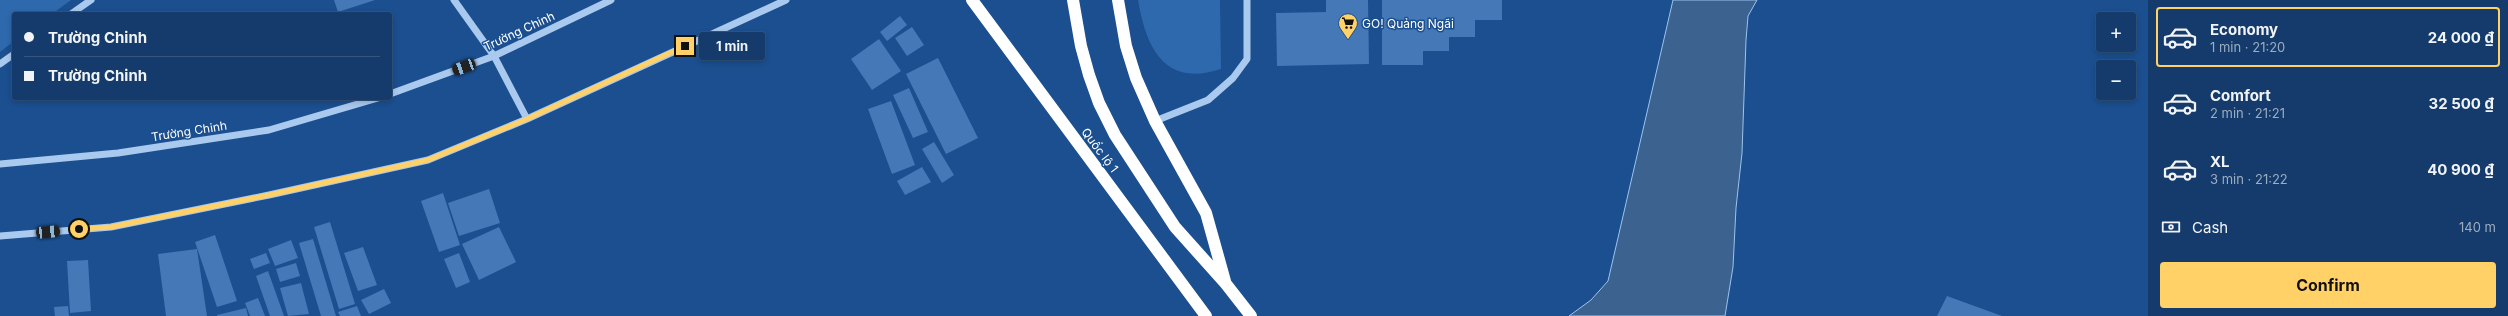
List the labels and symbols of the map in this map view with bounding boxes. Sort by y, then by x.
street label: Trường Chinh [481,8,557,54]
supermarket icon: GO! Quảng Ngãi [1337,12,1359,40]
place label: GO! Quảng Ngãi [1362,16,1454,31]
callout: 1 min [699,32,765,60]
route end [676,37,694,55]
car [451,57,477,77]
street label: Trường Chinh [150,118,228,144]
street label: Quốc lộ 1 [1078,125,1122,175]
route start [70,220,88,238]
car [36,225,60,239]

